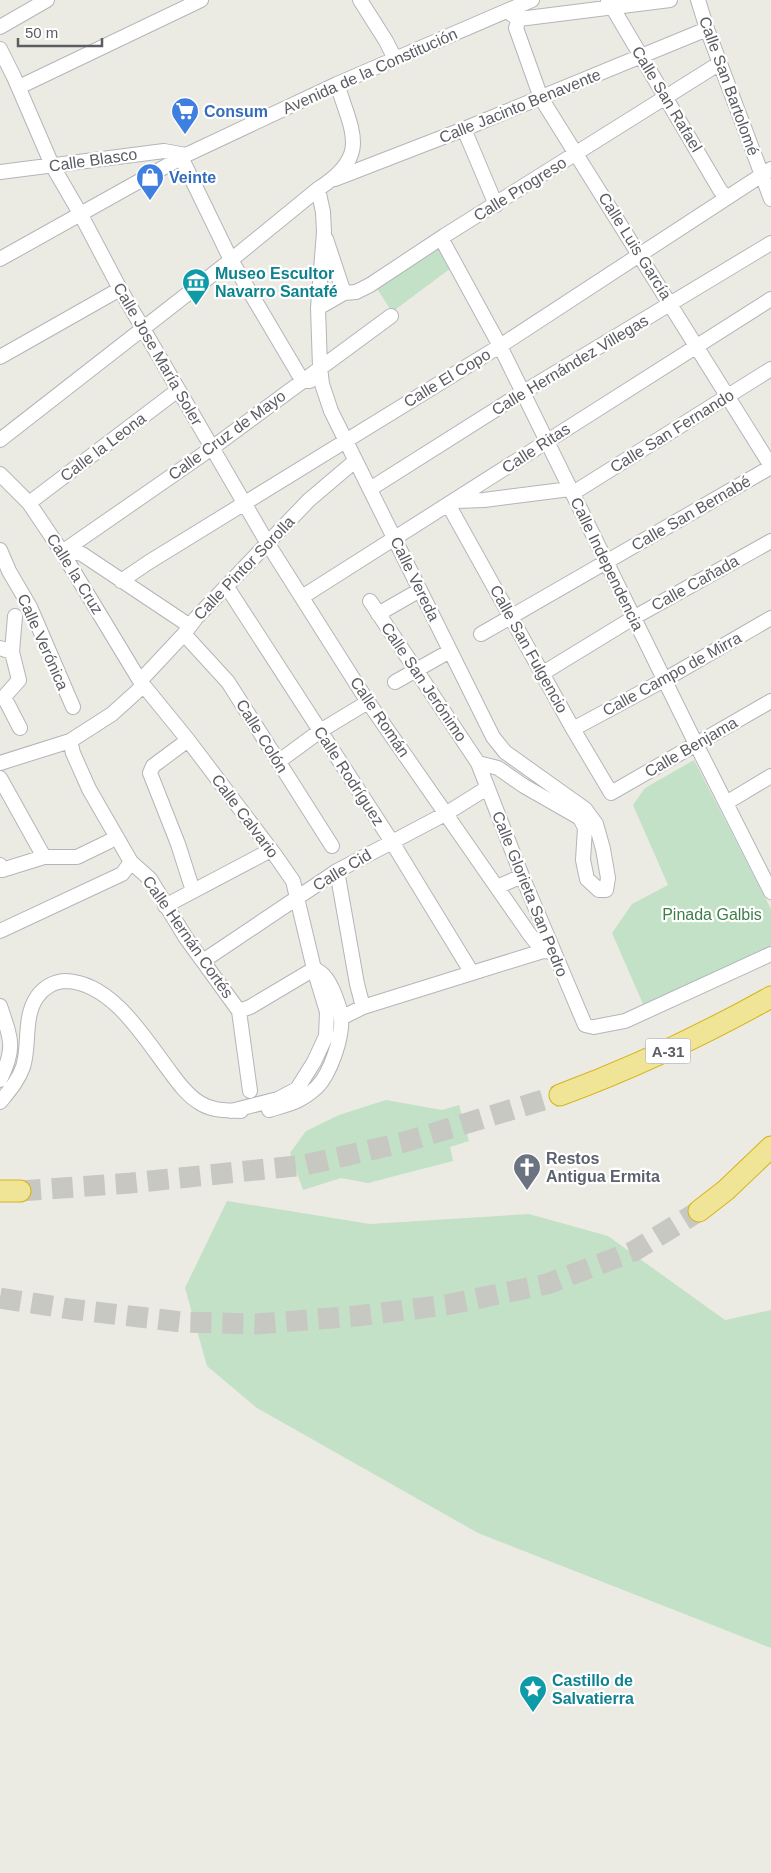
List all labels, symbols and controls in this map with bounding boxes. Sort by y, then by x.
street label: Calle San Bartolomé [696,14,762,158]
scale bar [18,15,101,47]
text: 50 m [25,24,58,41]
street label: Avenida de la Constitución [280,25,460,117]
street label: Calle San Rafael [629,43,705,155]
street label: Calle Jacinto Benavente [437,66,603,146]
supermarket icon: Consum [170,96,200,135]
place label: Consum [204,103,268,120]
street label: Calle Blasco [48,145,138,175]
street label: Calle Progreso [471,154,569,224]
shop icon: Veinte [135,162,165,201]
place label: Veinte [169,169,216,186]
street label: Calle Luis García [595,189,675,303]
place label: Museo Escultor Navarro Santafé [215,265,338,300]
museum icon: Museo Escultor Navarro Santafé [181,267,211,306]
street label: Calle Jose María Soler [110,280,206,429]
street label: Calle Hernández Villegas [489,312,651,418]
street label: Calle El Copo [401,345,493,410]
street label: Calle San Fernando [607,386,737,476]
street label: Calle Cruz de Mayo [165,387,289,483]
street label: Calle la Leona [57,409,149,485]
street label: Calle Ritas [499,420,573,476]
street label: Calle San Bernabé [629,472,753,554]
street label: Calle Independencia [567,495,647,633]
street label: Calle Pintor Sorolla [190,513,298,623]
street label: Calle la Cruz [44,531,106,617]
street label: Calle Vereda [387,534,443,624]
street label: Calle Cañada [648,552,742,614]
street label: Calle San Fulgencio [487,582,571,716]
street label: Calle Verónica [14,591,72,693]
street label: Calle San Jerónimo [378,619,470,745]
street label: Calle Campo de Mirra [600,629,744,719]
street label: Calle Román [347,674,413,760]
street label: Calle Colón [233,696,291,776]
street label: Calle Benjama [642,714,740,780]
street label: Calle Rodríguez [311,723,387,829]
street label: Calle Calvario [208,771,282,861]
street label: Calle Glorieta San Pedro [489,809,571,979]
street label: Calle Cid [310,846,374,894]
street label: Calle Hernán Cortés [139,873,237,1001]
park label: Pinada Galbis [662,906,762,923]
road number: A-31 [646,1038,690,1064]
place label: Restos Antigua Ermita [546,1150,660,1185]
church icon: Restos Antigua Ermita [512,1152,542,1191]
place label: Castillo de Salvatierra [552,1672,634,1707]
place icon: Castillo de Salvatierra [518,1674,548,1713]

